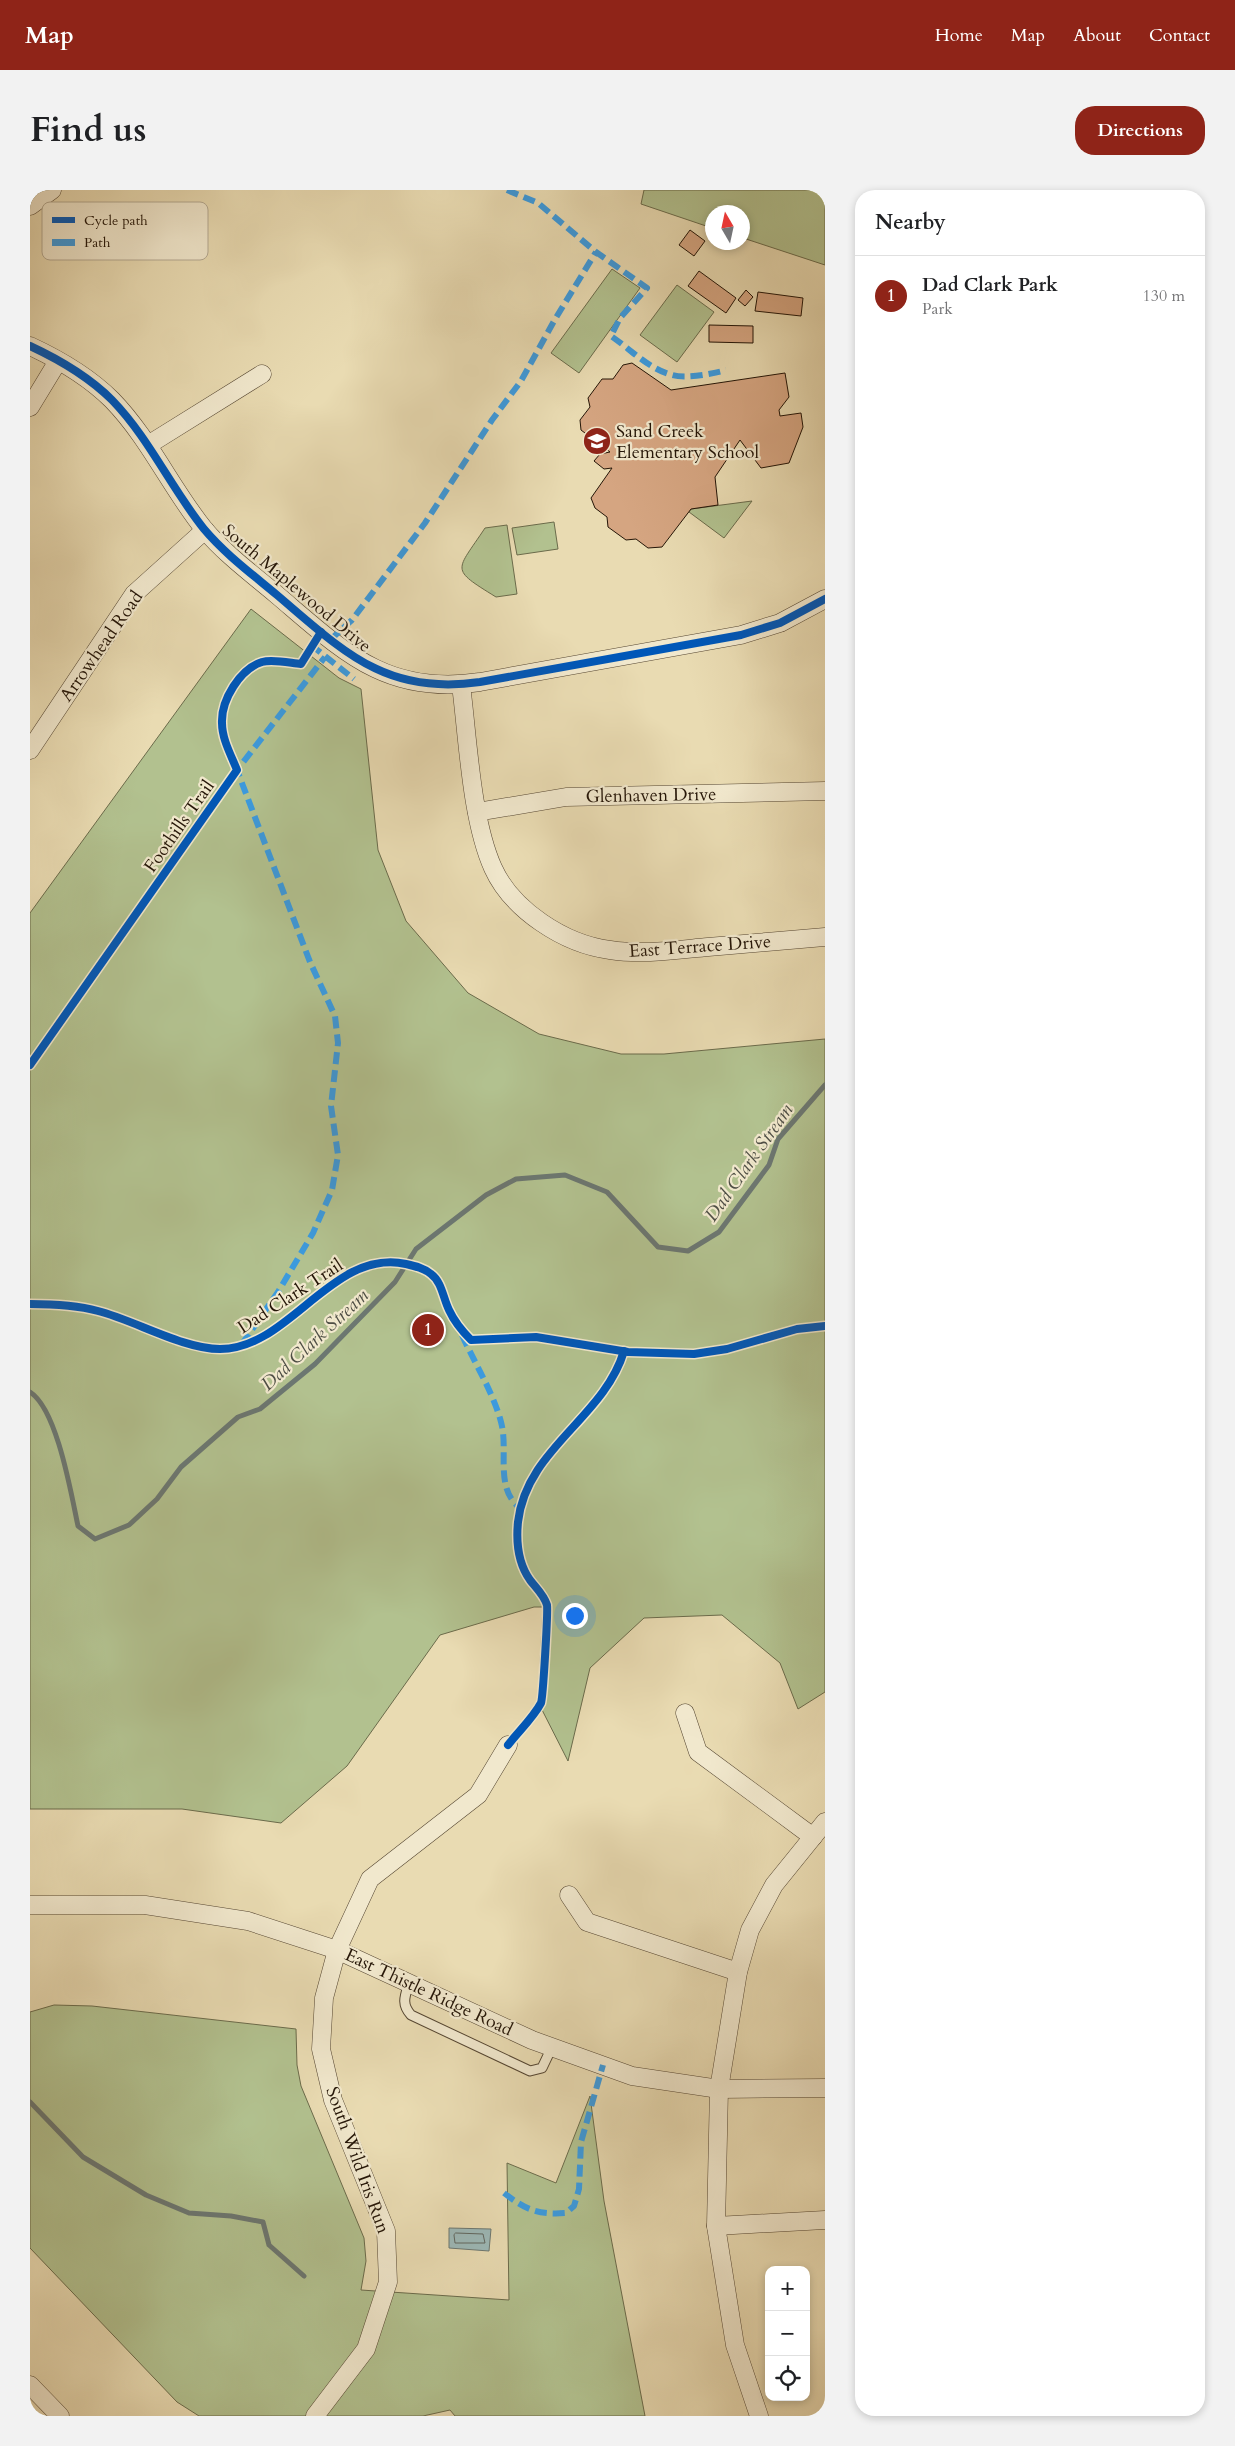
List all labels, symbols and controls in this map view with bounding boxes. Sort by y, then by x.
text: Map [25,19,74,52]
text: Home [935,23,983,48]
text: Map [1011,23,1045,48]
text: About [1073,23,1121,48]
text: Contact [1149,23,1210,48]
text: Find us [30,106,146,154]
button: Directions [1075,106,1205,155]
legend [42,202,208,260]
north arrow [705,205,750,250]
text: Nearby [875,208,946,237]
text: Cycle path [84,211,148,230]
text: Path [84,233,111,252]
text: Dad Clark Park [922,272,1058,298]
text: 1 [887,285,895,307]
text: 130 m [1143,285,1185,307]
text: Park [922,298,953,320]
place label: Sand Creek Elementary School [616,419,759,465]
school or university icon: Sand Creek Elementary School [582,426,612,456]
street label: South Maplewood Drive [217,518,377,658]
street label: Arrowhead Road [54,586,149,707]
street label: Foothills Trail [138,775,221,878]
street label: Glenhaven Drive [585,782,717,809]
street label: East Terrace Drive [628,929,772,964]
water label: Dad Clark Stream [698,1098,800,1227]
street label: Dad Clark Trail [233,1253,348,1340]
water label: Dad Clark Stream [255,1282,375,1397]
pin: 1 [412,1311,444,1349]
your location [562,1603,588,1629]
street label: East Thistle Ridge Road [341,1943,517,2043]
street label: South Wild Iris Run [319,2083,396,2238]
map controls [765,2266,810,2401]
button: + [765,2266,810,2311]
button: − [765,2311,810,2356]
button: locate [765,2356,810,2401]

